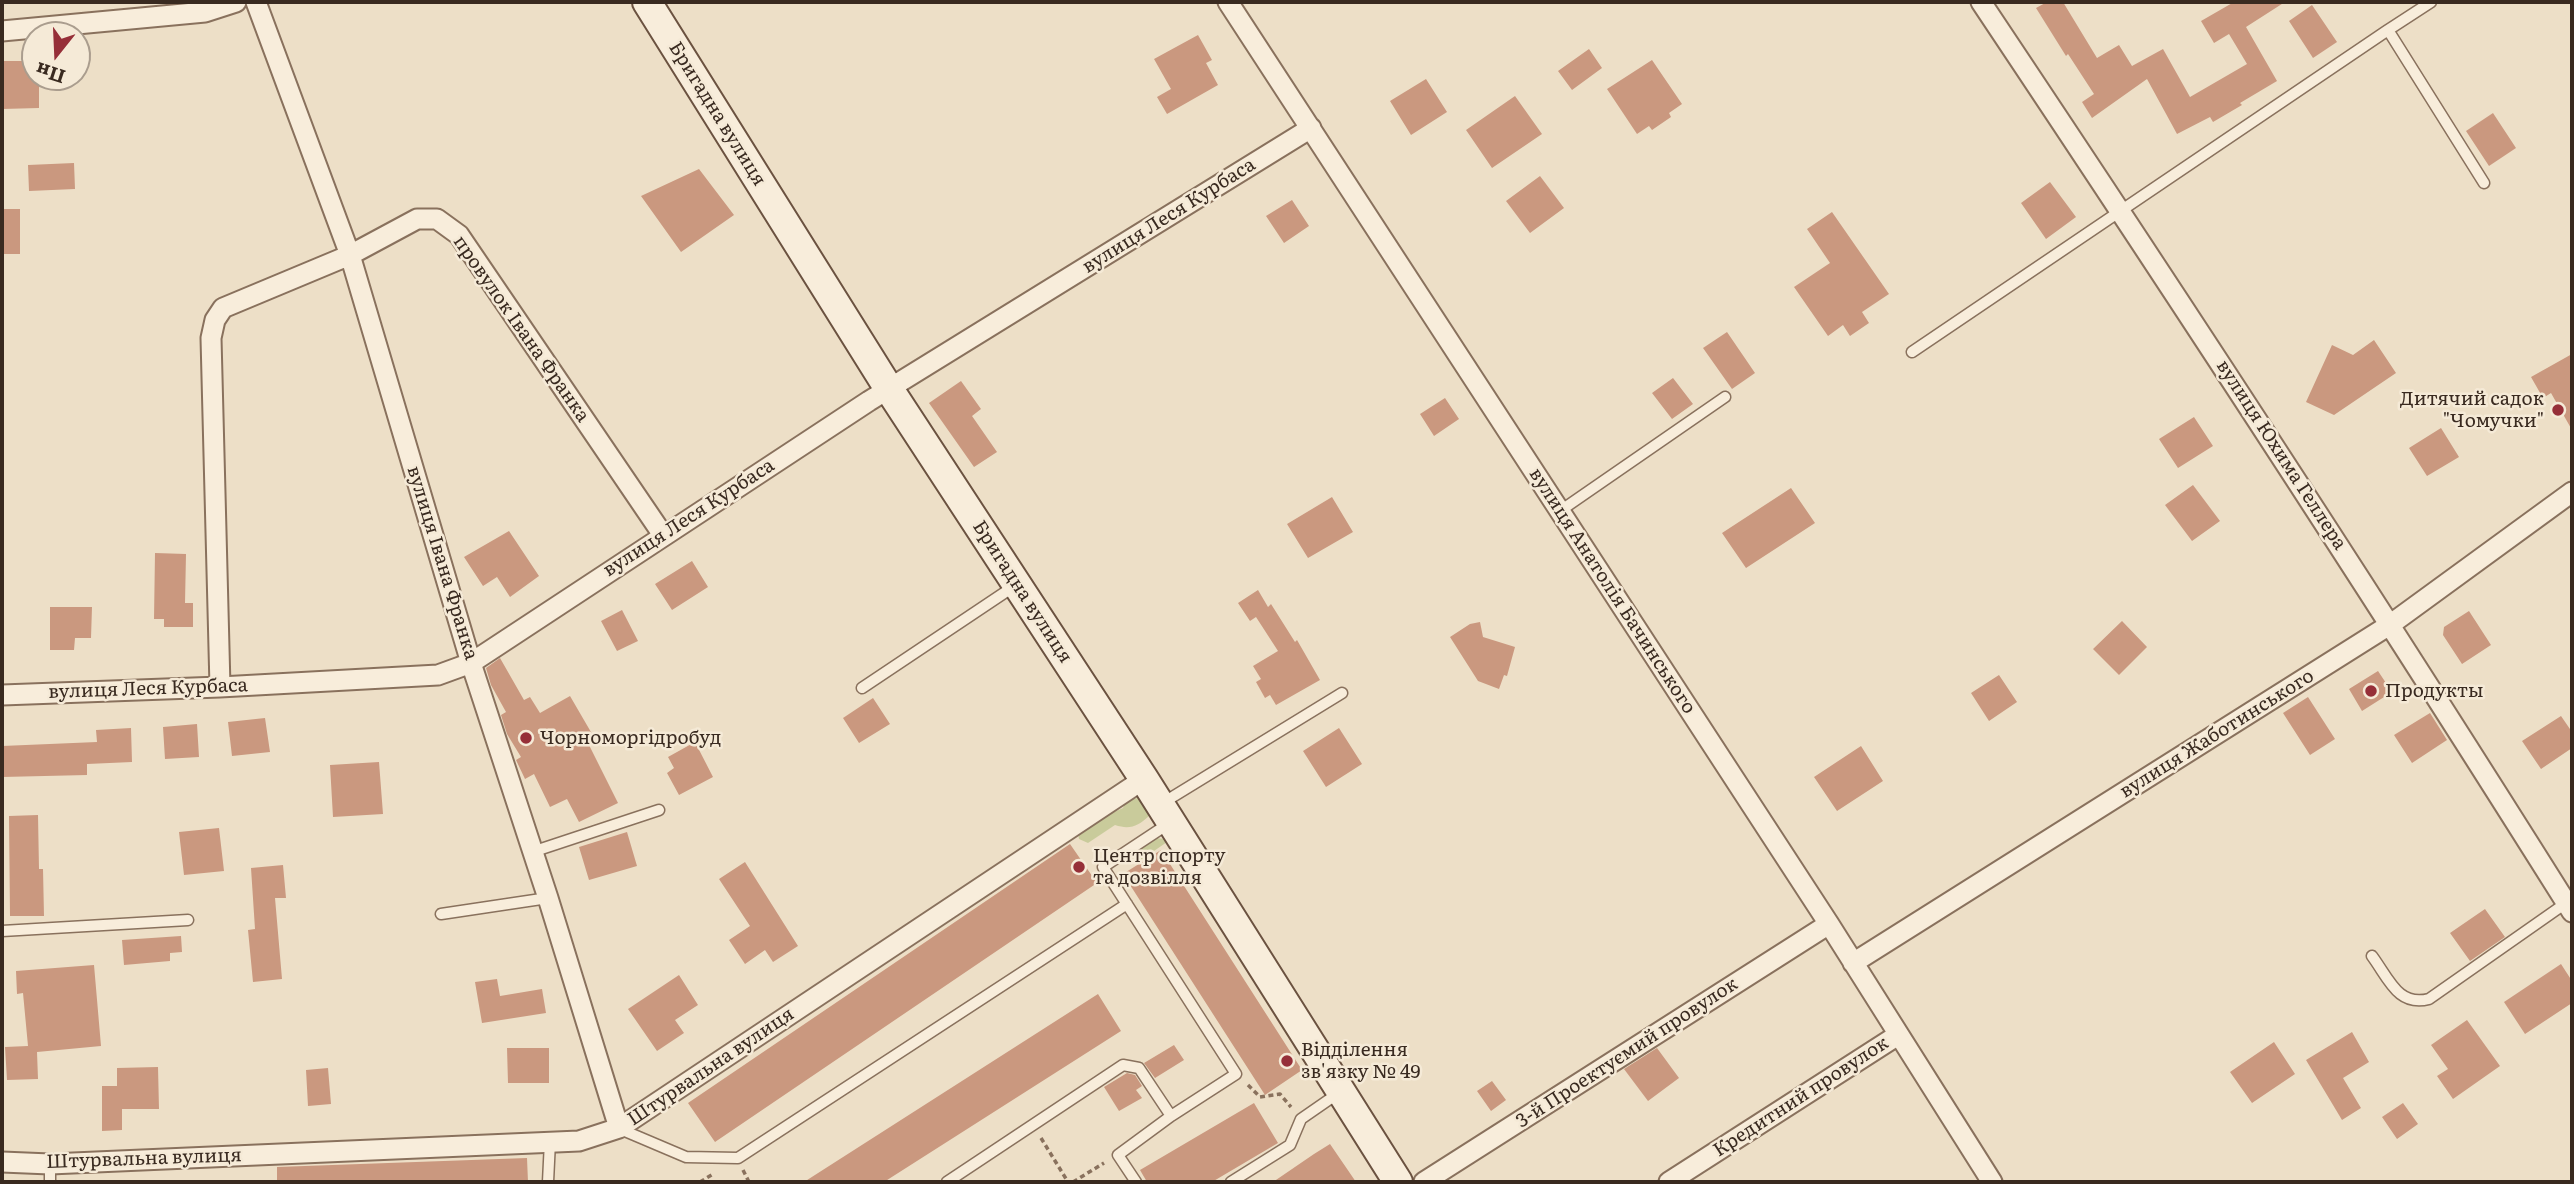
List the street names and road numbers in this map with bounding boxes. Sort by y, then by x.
street label: Бригадна вулиця [664,38,770,190]
street label: вулиця Леся Курбаса [1078,153,1260,279]
street label: провулок Івана Франка [448,231,594,427]
street label: вулиця Юхима Геллера [2211,356,2351,554]
street label: вулиця Леся Курбаса [599,454,779,582]
street label: вулиця Івана Франка [402,463,482,663]
street label: вулиця Анатолія Бачинського [1524,464,1700,718]
street label: Бригадна вулиця [967,516,1077,668]
street label: вулиця Жаботинського [2116,665,2318,803]
street label: вулиця Леся Курбаса [48,674,248,704]
street label: 3-й Проектуємий провулок [1512,973,1742,1133]
street label: Штурвальна вулиця [624,1003,798,1131]
street label: Кредитний провулок [1709,1032,1893,1162]
street label: Штурвальна вулиця [46,1144,242,1174]

